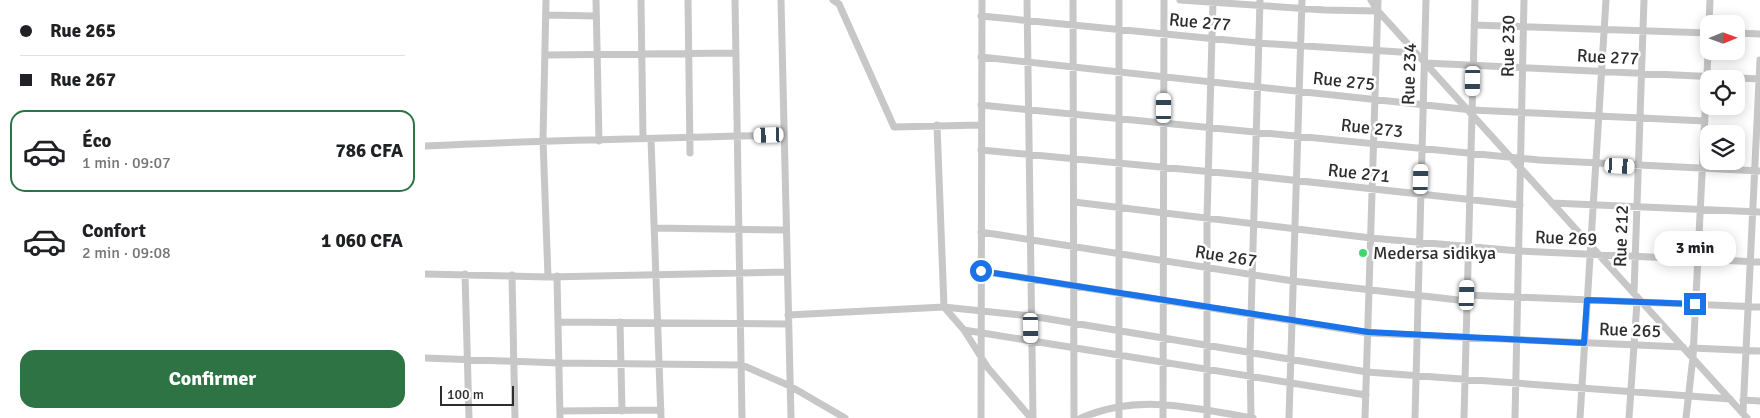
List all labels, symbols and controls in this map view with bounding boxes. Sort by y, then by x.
street label: Rue 277 [1168,8,1232,36]
street label: Rue 230 [1496,15,1520,77]
north arrow [1700,15,1745,60]
map controls [1700,15,1745,170]
text: Rue 265 [50,19,116,43]
street label: Rue 234 [1397,42,1421,106]
street label: Rue 277 [1576,44,1640,70]
car [1465,66,1480,96]
street label: Rue 275 [1312,67,1376,95]
text: Rue 267 [50,68,116,92]
button: locate [1700,70,1745,115]
car [1156,93,1171,123]
street label: Rue 273 [1340,114,1404,142]
button: layers [1700,125,1745,170]
car [753,127,784,143]
icon: car [22,129,67,174]
text: Éco [82,129,112,153]
text: 786 CFA [335,139,403,163]
text: 1 min · 09:07 [82,153,171,173]
car [1604,158,1635,174]
street label: Rue 271 [1327,159,1391,187]
car [1412,164,1429,194]
street label: Rue 212 [1609,204,1633,268]
icon: car [22,219,67,264]
text: Confort [82,219,146,243]
street label: Rue 269 [1534,226,1598,250]
text: 1 060 CFA [321,229,403,253]
callout: 3 min [1654,232,1736,266]
text: 3 min [1676,238,1714,258]
street label: Rue 267 [1193,240,1259,272]
place label: Medersa sidikya [1373,242,1496,264]
text: 2 min · 09:08 [82,243,171,263]
marker: Medersa sidikya [1357,247,1369,259]
route start [970,260,992,282]
car [1458,280,1475,310]
route end [1684,293,1706,315]
car [1023,313,1038,343]
street label: Rue 265 [1598,318,1662,342]
button: Confirmer [20,350,405,408]
scale bar [440,383,514,406]
text: 100 m [447,386,484,403]

